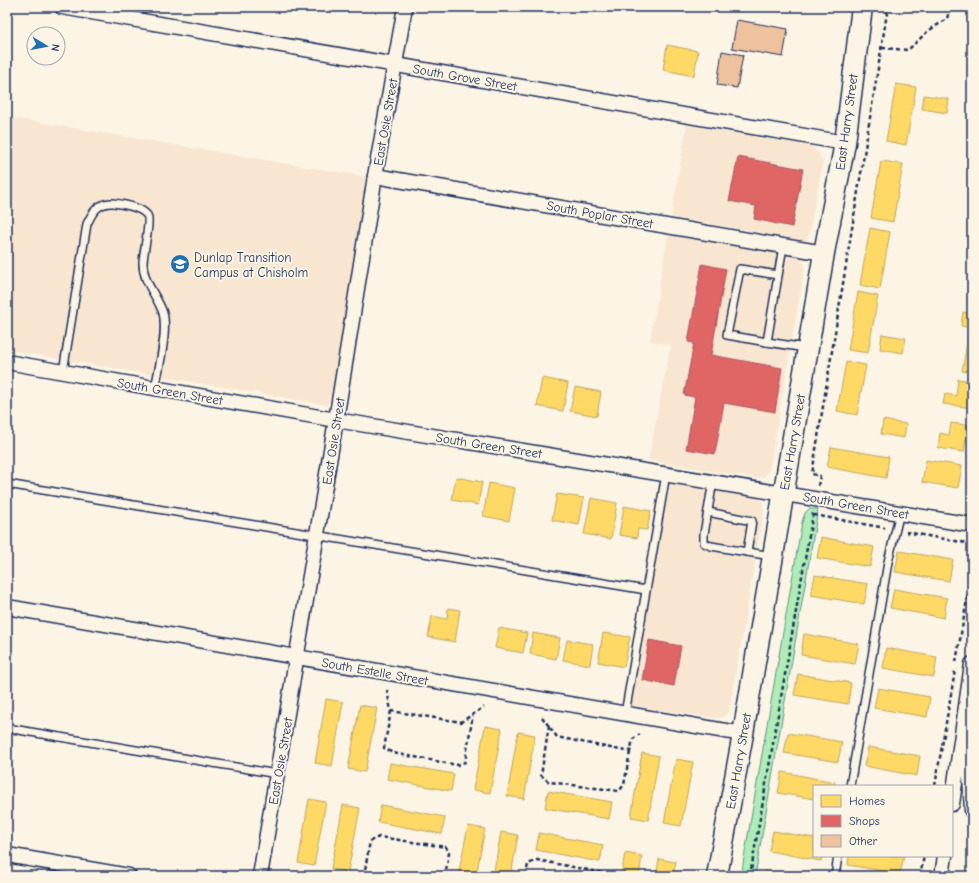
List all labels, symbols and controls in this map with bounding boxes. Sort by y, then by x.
north arrow [26,26,66,66]
text: N [48,43,62,52]
street label: South Grove Street [412,61,519,94]
street label: East Harry Street [832,72,861,171]
street label: East Osie Street [370,76,401,167]
street label: South Poplar Street [546,198,656,231]
place label: Dunlap Transition Campus at Chisholm [194,250,308,280]
school or university icon: Dunlap Transition Campus at Chisholm [169,253,191,275]
street label: South Green Street [116,375,225,408]
street label: East Harry Street [777,392,809,491]
street label: East Osie Street [319,395,348,486]
street label: South Green Street [435,430,544,461]
street label: South Green Street [802,489,911,522]
street label: South Estelle Street [320,655,431,688]
street label: East Harry Street [723,711,755,810]
street label: East Osie Street [265,715,296,806]
legend [813,785,953,857]
text: Homes [849,794,885,808]
text: Shops [849,814,880,828]
text: Other [849,834,878,848]

